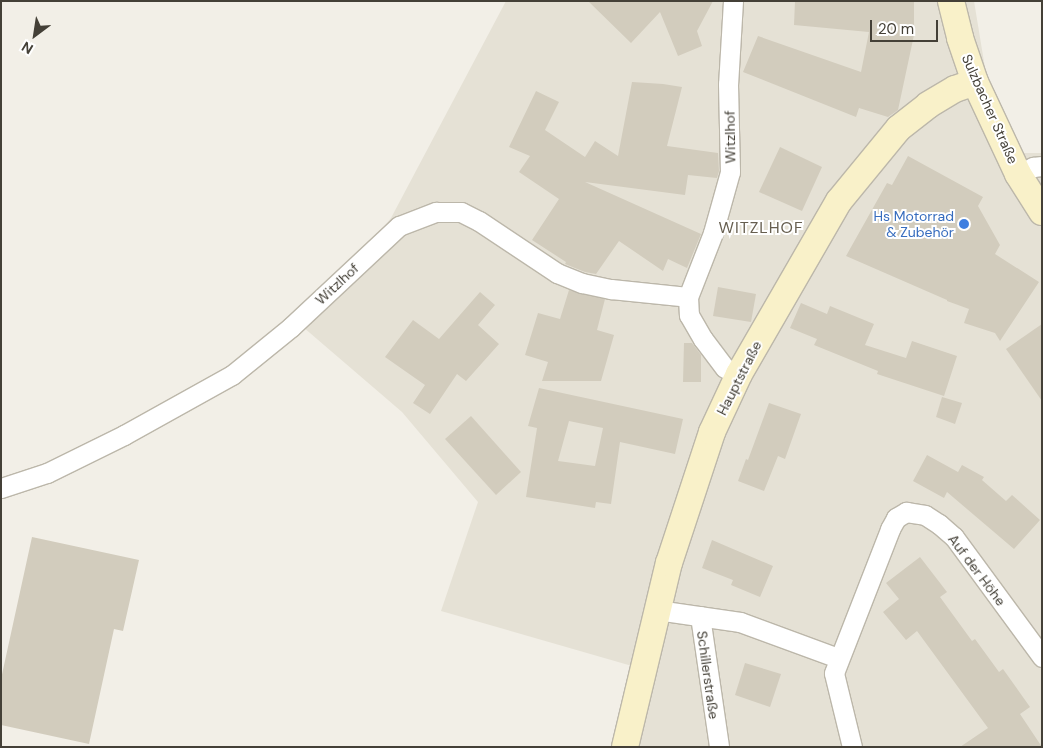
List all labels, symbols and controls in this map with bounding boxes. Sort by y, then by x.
north arrow [10,10,60,60]
scale bar [873,10,940,42]
text: 20 m [878,19,914,39]
text: N [18,38,36,58]
street label: Sulzbacher Straße [958,52,1022,166]
street label: Witzlhof [721,110,739,164]
place label: Hs Motorrad & Zubehör [874,208,954,240]
district label: WITZLHOF [717,218,805,238]
marker: Hs Motorrad & Zubehör [958,218,970,230]
street label: Witzlhof [312,260,362,308]
street label: Hauptstraße [713,338,765,418]
street label: Auf der Höhe [945,531,1009,609]
street label: Schillerstraße [693,630,723,720]

